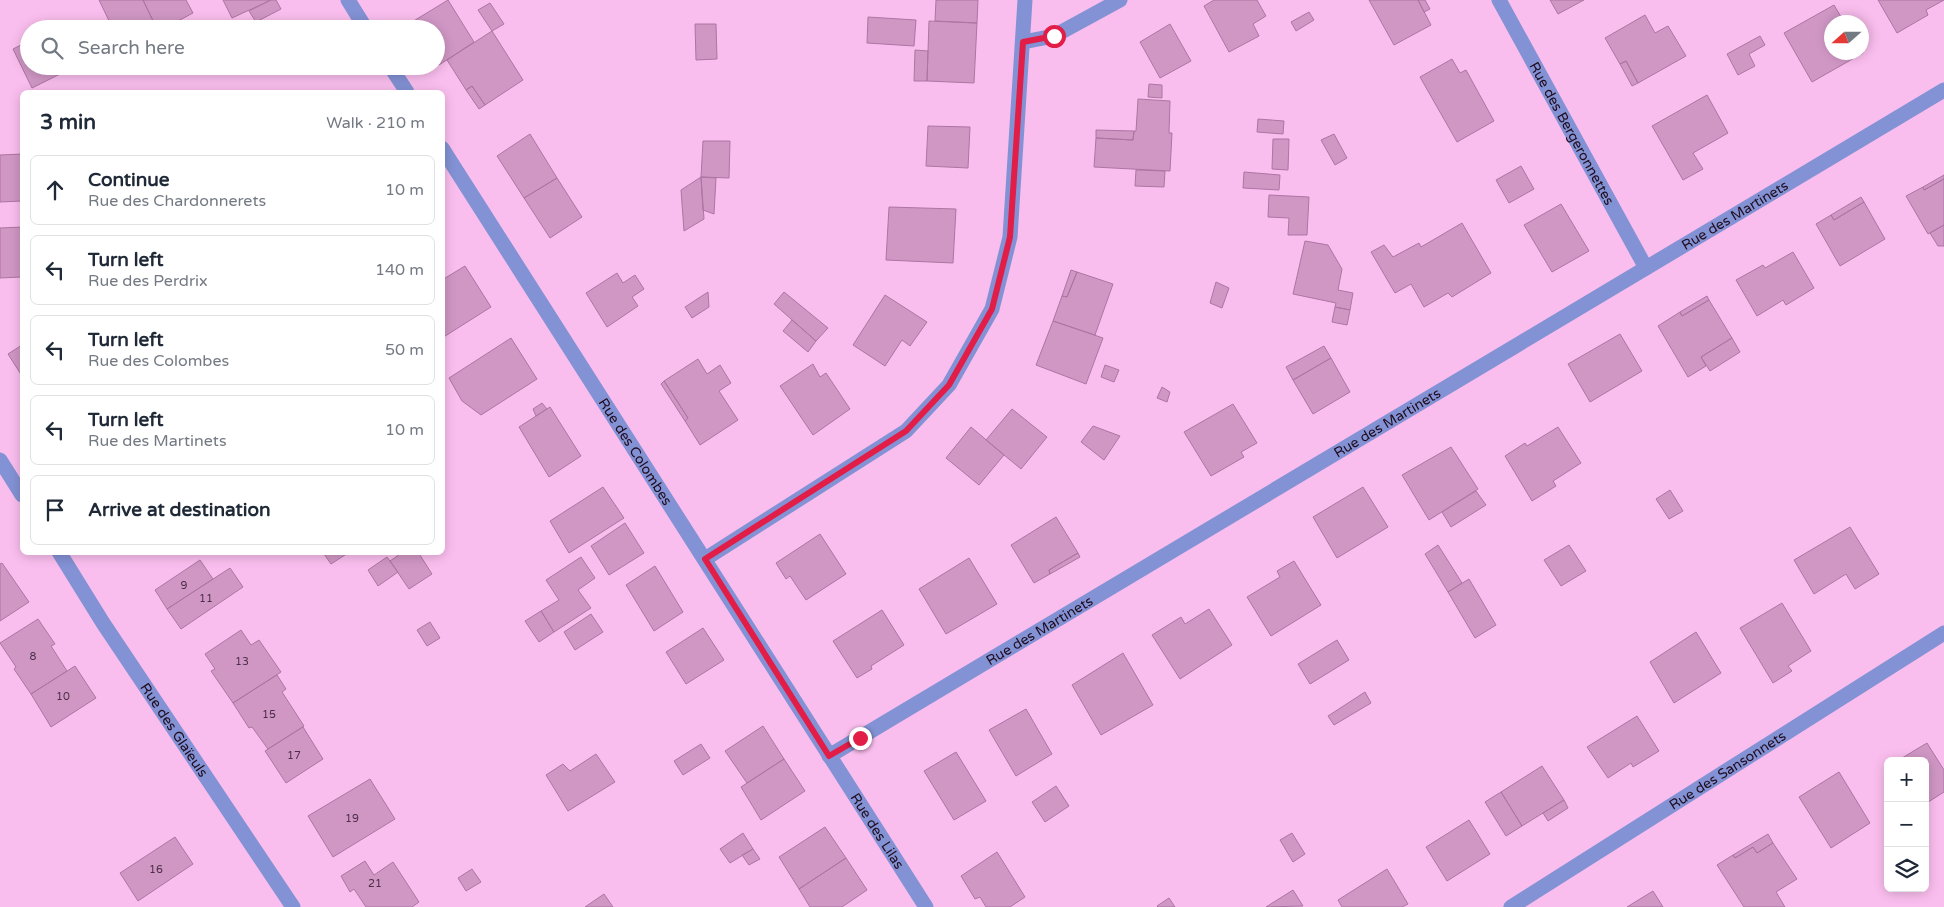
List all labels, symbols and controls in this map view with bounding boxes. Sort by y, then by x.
north arrow [1824,15,1869,60]
search box [20,20,445,75]
route start [1043,25,1066,48]
icon: search [38,34,66,62]
text: Search here [78,37,185,59]
street label: Rue des Bergeronnettes [1526,59,1618,208]
text: 3 min [40,110,96,135]
text: Walk · 210 m [326,113,425,133]
text: Continue [88,169,170,191]
icon: ahead [41,176,69,204]
street label: Rue des Martinets [1678,177,1792,254]
text: 10 m [385,180,424,200]
text: Rue des Chardonnerets [88,191,266,211]
text: Turn left [88,249,164,271]
icon: left [41,256,69,284]
text: 140 m [375,260,424,280]
text: Rue des Perdrix [88,271,208,291]
text: Turn left [88,329,164,351]
icon: left [41,336,69,364]
text: 50 m [385,340,424,360]
text: Rue des Colombes [88,351,229,371]
street label: Rue des Martinets [1331,385,1444,462]
street label: Rue des Colombes [595,395,676,509]
text: Turn left [88,409,164,431]
icon: left [41,416,69,444]
text: 10 m [385,420,424,440]
text: Rue des Martinets [88,431,227,451]
icon: arrive [41,496,69,524]
text: Arrive at destination [88,499,271,521]
house number: 9 [181,579,188,592]
house number: 11 [199,592,213,605]
street label: Rue des Martinets [983,592,1096,669]
house number: 8 [30,650,37,663]
house number: 13 [235,655,249,668]
street label: Rue des Glaïeuls [137,680,212,780]
house number: 10 [56,690,70,703]
house number: 15 [262,708,276,721]
route end [849,727,872,750]
street label: Rue des Sansonnets [1666,727,1789,814]
house number: 17 [287,749,301,762]
map controls [1884,757,1929,892]
button: + [1884,757,1929,802]
street label: Rue des Lilas [847,790,908,873]
button: − [1884,802,1929,847]
house number: 19 [345,812,359,825]
button: layers [1884,847,1929,892]
house number: 16 [149,863,163,876]
house number: 21 [368,877,382,890]

